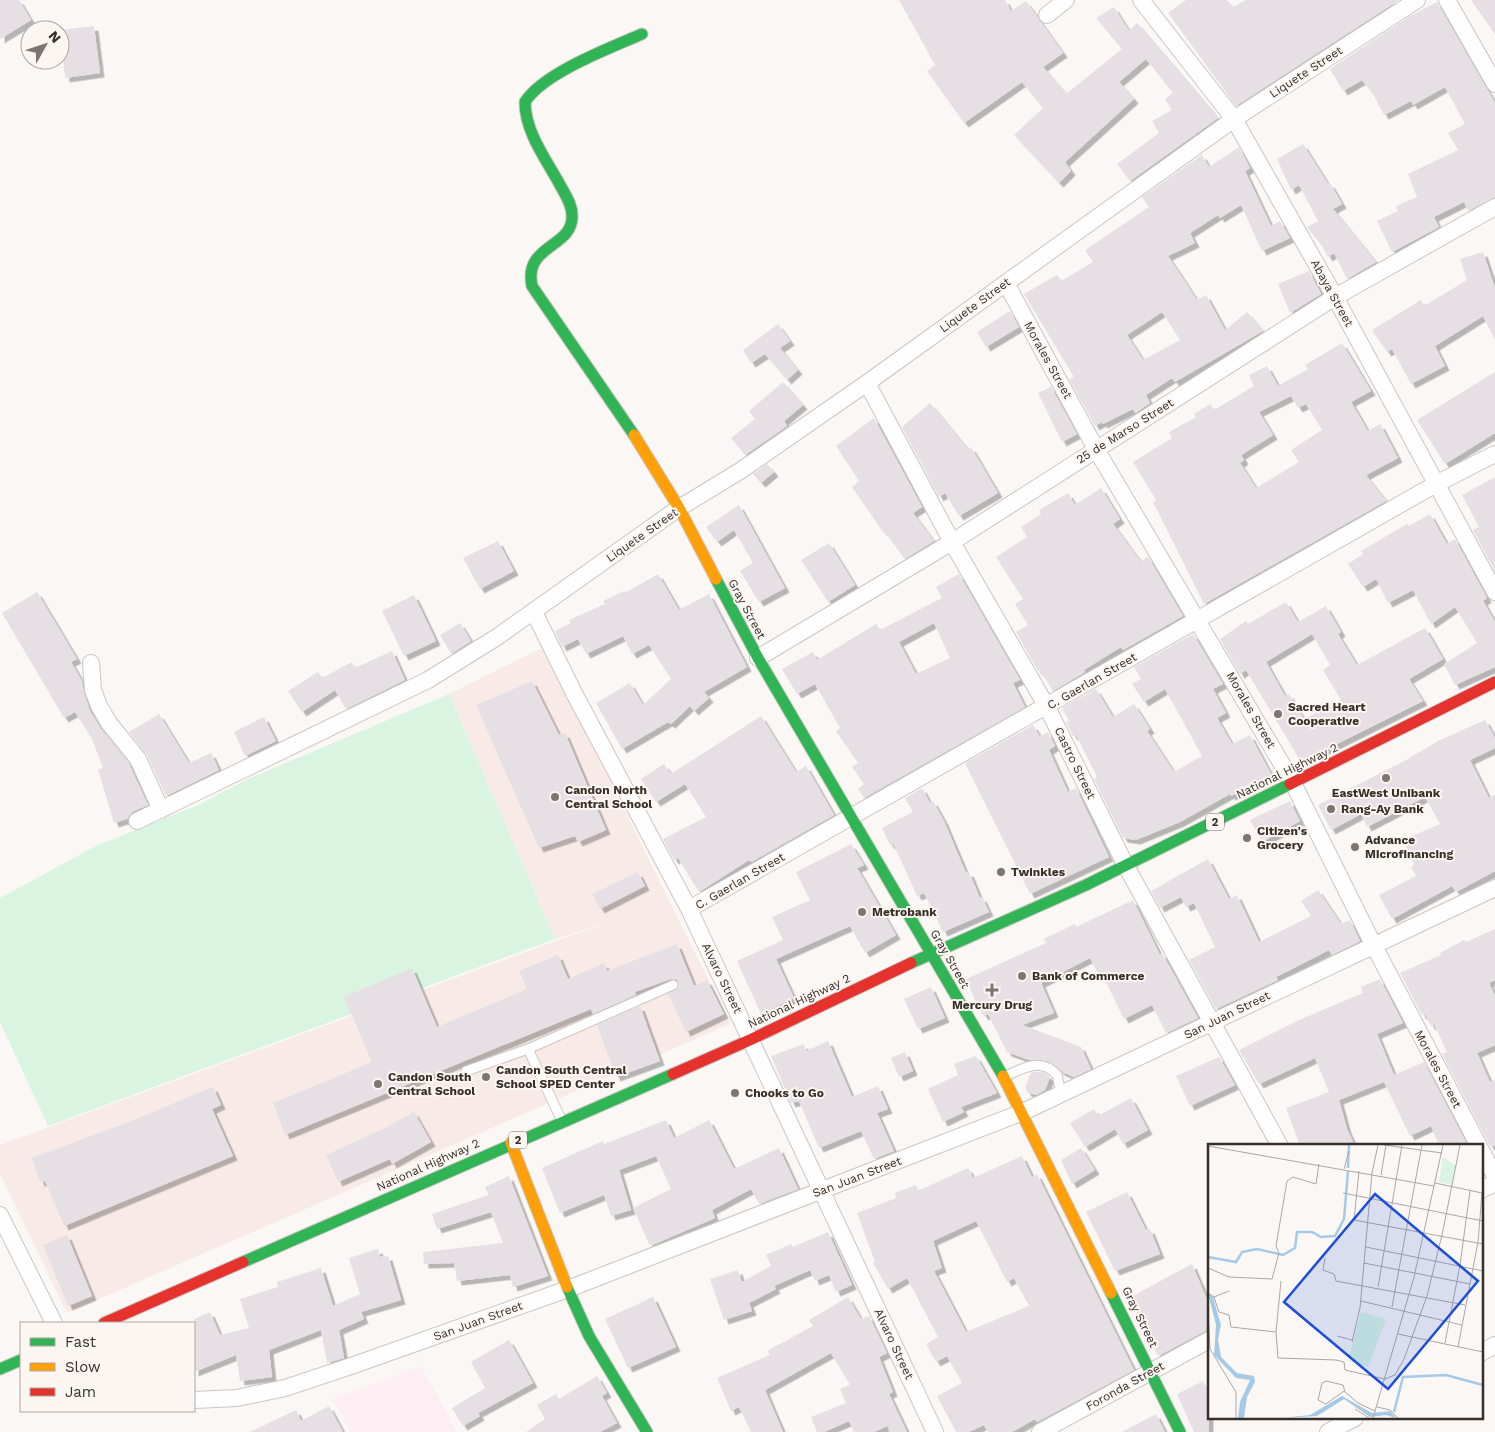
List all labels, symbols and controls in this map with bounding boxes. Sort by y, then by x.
north arrow [20,20,70,70]
text: N [45,28,64,46]
street label: Liquete Street [1267,43,1345,101]
street label: Abaya Street [1308,257,1356,329]
street label: Liquete Street [937,275,1013,335]
street label: Morales Street [1021,319,1075,401]
street label: 25 de Marso Street [1074,395,1176,467]
street label: Liquete Street [603,505,681,565]
street label: Gray Street [725,577,769,641]
street label: C. Gaerlan Street [1045,650,1139,712]
street label: Morales Street [1223,669,1279,751]
place label: Sacred Heart Cooperative [1288,700,1366,728]
marker: Sacred Heart Cooperative [1272,708,1284,720]
street label: Castro Street [1052,725,1098,801]
street label: National Highway 2 [1234,740,1340,802]
marker: EastWest Unibank [1380,772,1392,784]
place label: Candon North Central School [565,783,652,811]
place label: EastWest Unibank [1332,786,1441,800]
marker: Candon North Central School [549,791,561,803]
place label: Rang-Ay Bank [1341,802,1424,816]
marker: Rang-Ay Bank [1325,803,1337,815]
road number: 2 [1206,814,1224,830]
place label: Citizen's Grocery [1257,824,1308,852]
marker: Citizen's Grocery [1241,832,1253,844]
place label: Advance Microfinancing [1365,833,1453,861]
marker: Advance Microfinancing [1349,841,1361,853]
street label: C. Gaerlan Street [693,850,787,912]
place label: Twinkles [1011,865,1066,879]
marker: Twinkles [995,866,1007,878]
place label: Metrobank [872,905,937,919]
marker: Metrobank [856,906,868,918]
street label: Gray Street [927,927,973,991]
street label: Alvaro Street [699,941,745,1015]
place label: Bank of Commerce [1032,969,1144,983]
marker: Bank of Commerce [1016,970,1028,982]
street label: National Highway 2 [746,971,852,1031]
marker: Mercury Drug [986,984,998,996]
street label: San Juan Street [1182,988,1272,1042]
place label: Mercury Drug [952,998,1032,1012]
street label: Morales Street [1412,1028,1464,1110]
place label: Candon South Central School SPED Center [496,1063,627,1091]
place label: Candon South Central School [388,1070,475,1098]
marker: Candon South Central School SPED Center [480,1071,492,1083]
marker: Candon South Central School [372,1078,384,1090]
place label: Chooks to Go [745,1086,824,1100]
marker: Chooks to Go [729,1087,741,1099]
road number: 2 [509,1132,527,1148]
street label: National Highway 2 [374,1136,482,1194]
inset map [1208,1144,1482,1420]
street label: San Juan Street [811,1154,903,1200]
street label: Gray Street [1119,1284,1161,1350]
street label: San Juan Street [431,1298,525,1344]
street label: Alvaro Street [872,1306,916,1382]
legend [20,1322,195,1412]
text: Fast [65,1333,97,1351]
text: Slow [65,1358,101,1376]
street label: Foronda Street [1083,1359,1167,1413]
text: Jam [65,1383,96,1401]

